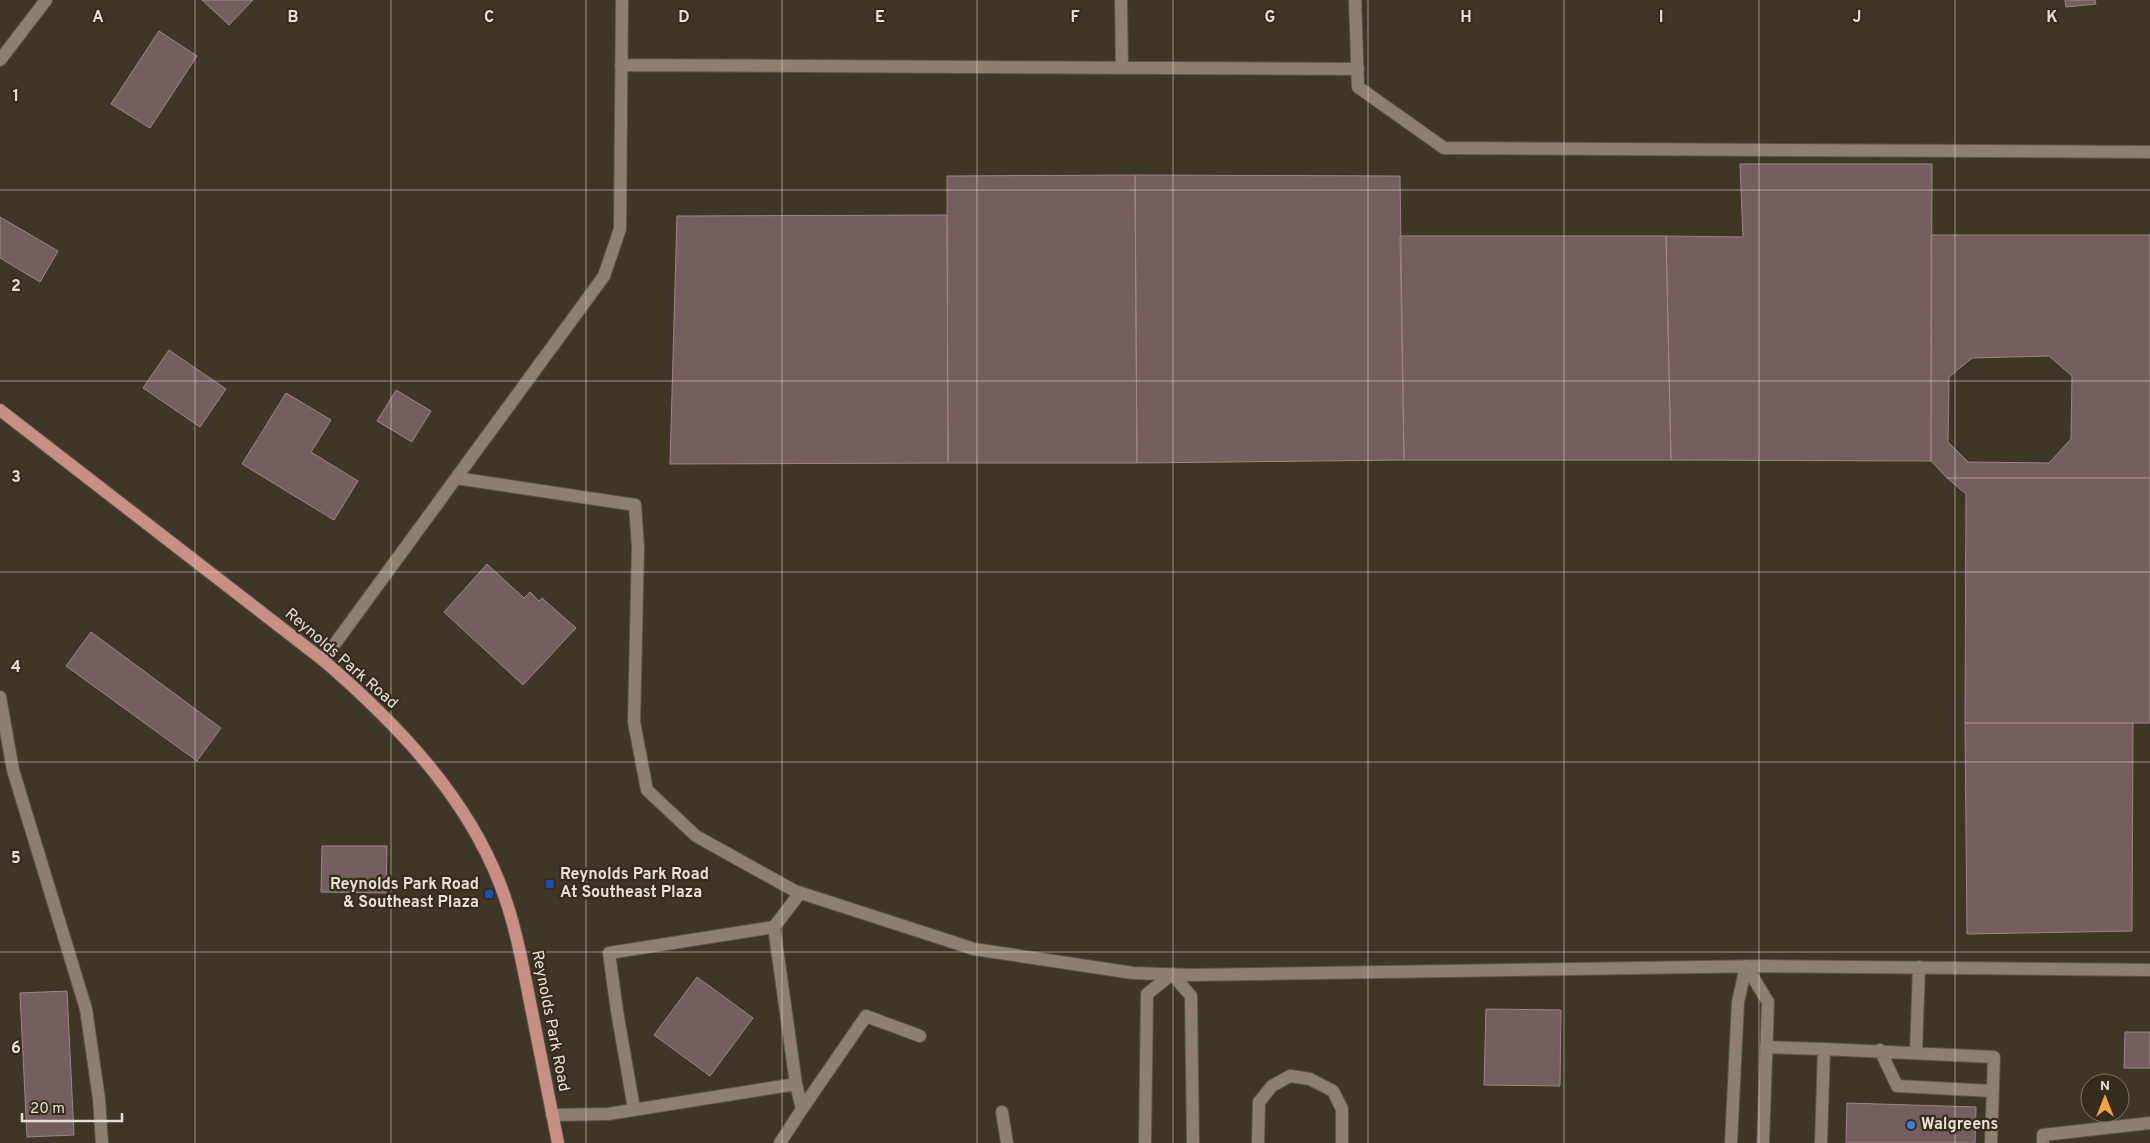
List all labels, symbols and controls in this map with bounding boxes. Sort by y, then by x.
text: A [92,8,104,28]
text: B [287,8,299,28]
text: C [484,8,494,28]
text: D [678,8,690,28]
text: E [875,8,885,28]
text: F [1070,8,1080,28]
text: G [1265,8,1275,28]
text: H [1460,8,1472,28]
text: I [1659,8,1663,28]
text: J [1853,8,1861,28]
text: K [2046,8,2058,28]
text: 1 [13,87,19,107]
text: 2 [11,277,21,297]
text: 3 [11,468,21,488]
street label: Reynolds Park Road [280,604,402,714]
text: 4 [11,658,21,678]
text: 5 [11,849,21,869]
place label: Reynolds Park Road At Southeast Plaza [560,865,709,903]
place label: Reynolds Park Road & Southeast Plaza [330,875,479,913]
marker: Reynolds Park Road At Southeast Plaza [544,878,556,890]
marker: Reynolds Park Road & Southeast Plaza [483,888,495,900]
street label: Reynolds Park Road [526,949,574,1093]
text: 6 [11,1039,21,1059]
north arrow [2080,1073,2130,1123]
text: N [2100,1078,2110,1095]
scale bar [22,1090,122,1122]
text: 20 m [30,1100,65,1119]
place label: Walgreens [1921,1115,1999,1135]
marker: Walgreens [1905,1119,1917,1131]

